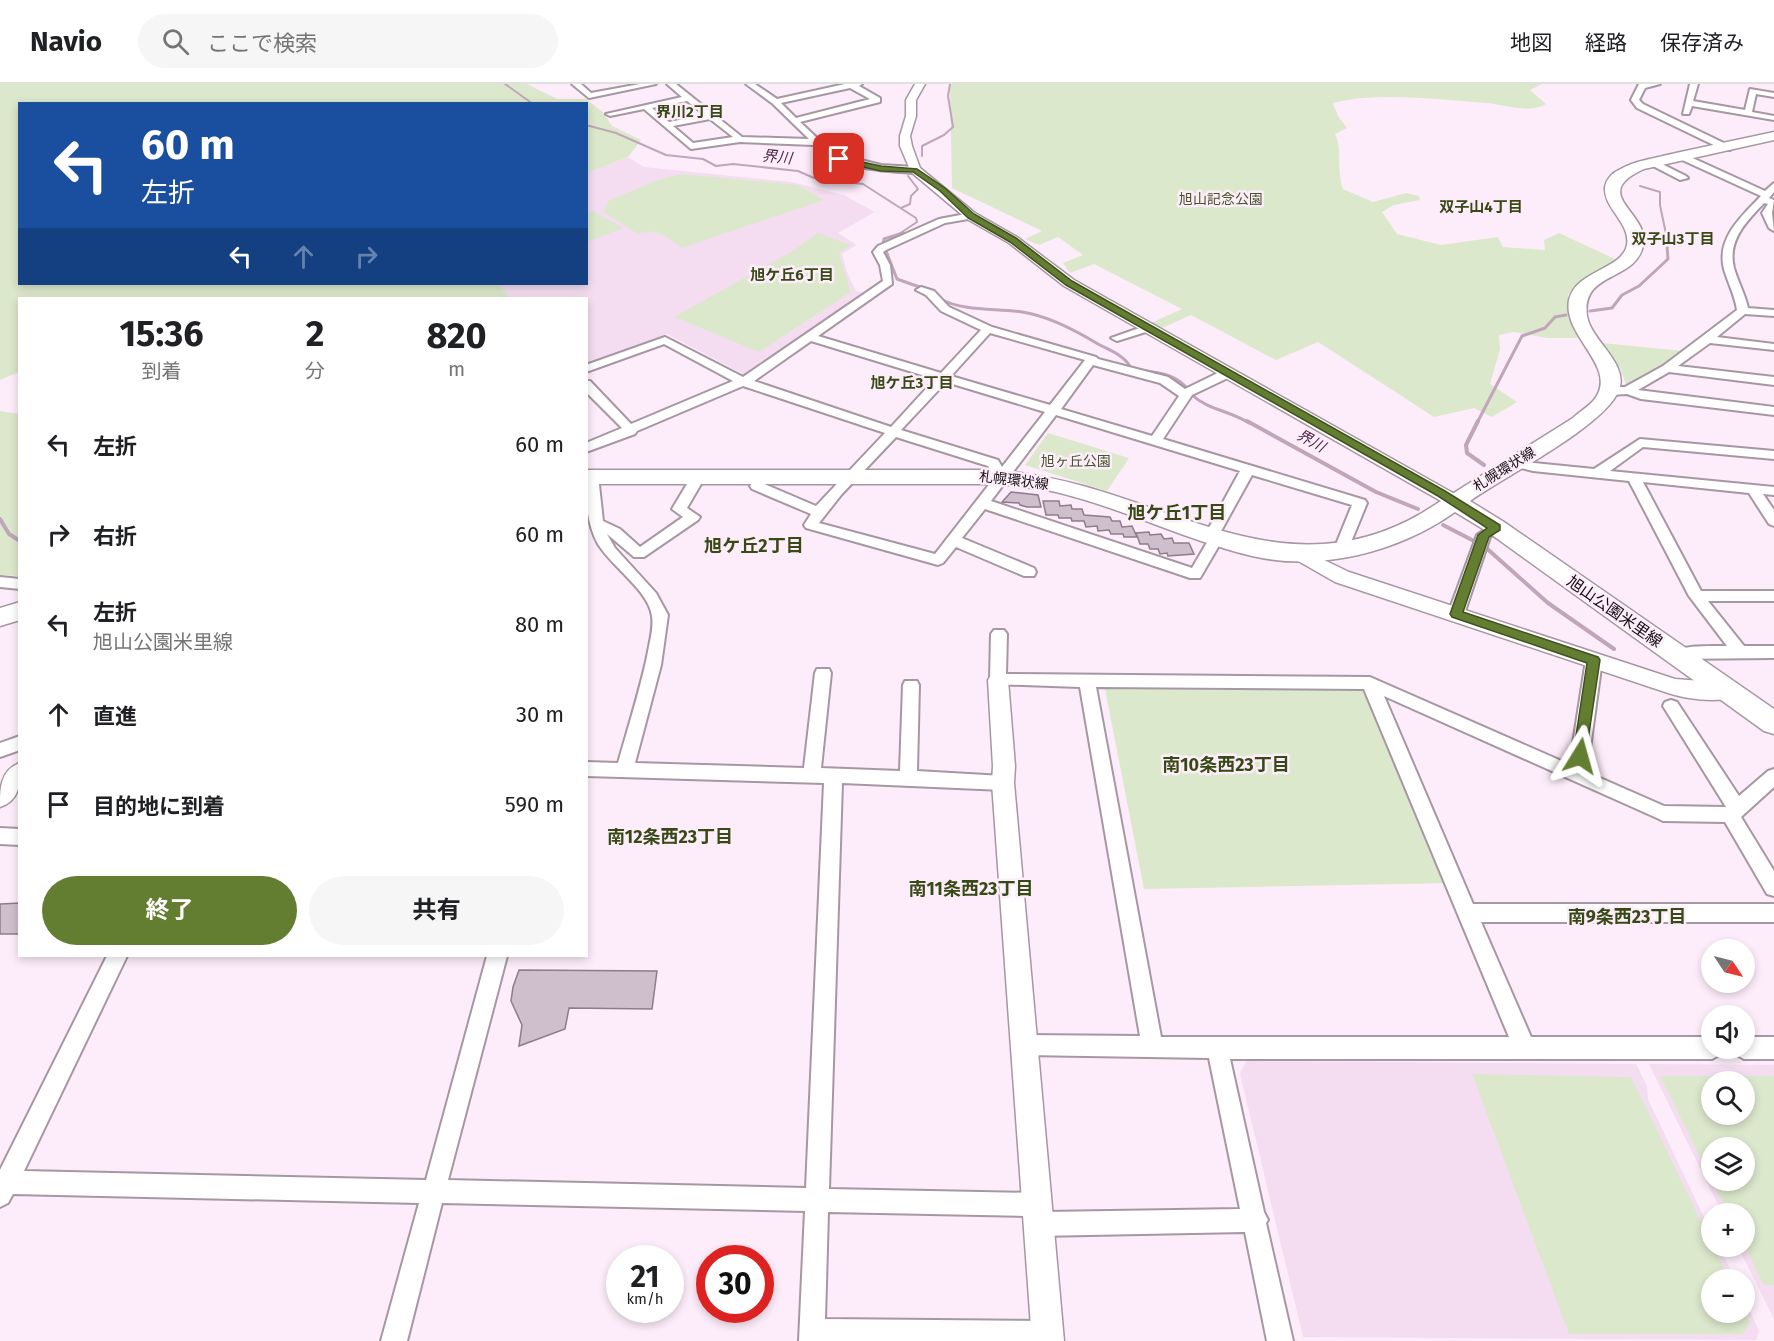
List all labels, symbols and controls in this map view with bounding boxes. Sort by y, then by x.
search box [138,14,558,68]
text: Navio [30,25,102,58]
icon: search [159,25,192,58]
text: ここで検索 [207,30,317,57]
text: 地図 [1510,30,1552,56]
text: 経路 [1585,30,1627,56]
text: 保存済み [1660,30,1744,56]
district label: 界川2丁目 [656,103,724,121]
text: 60 m [141,120,235,170]
icon: left [42,126,120,204]
pin [813,133,864,184]
icon: arrive [822,142,855,175]
water label: 界川 [761,146,795,168]
text: 左折 [141,177,195,209]
park label: 旭山記念公園 [1179,191,1263,208]
district label: 双子山4丁目 [1439,198,1523,216]
district label: 双子山3丁目 [1632,230,1714,248]
icon: left [224,240,257,273]
icon: ahead [287,240,320,273]
icon: right [350,240,383,273]
district label: 旭ケ丘6丁目 [750,266,834,284]
text: 15:36 [119,312,204,356]
text: 2 [306,312,324,356]
text: 820 [426,314,487,358]
text: m [448,357,465,381]
text: 到着 [142,359,182,383]
text: 分 [305,359,325,383]
district label: 旭ケ丘3丁目 [871,374,953,392]
water label: 界川 [1294,426,1330,457]
icon: left [42,428,75,461]
text: 60 m [515,431,564,458]
text: 左折 [93,433,137,460]
street label: 札幌環状線 [1470,444,1538,495]
park label: 旭ヶ丘公園 [1041,453,1111,470]
street label: 札幌環状線 [978,468,1050,493]
district label: 旭ケ丘1丁目 [1128,502,1226,524]
icon: right [42,518,75,551]
text: 60 m [515,521,564,548]
text: 右折 [93,523,137,550]
district label: 旭ケ丘2丁目 [704,535,804,557]
street label: 旭山公園米里線 [1563,572,1666,651]
text: 左折 [93,599,137,626]
icon: left [42,608,75,641]
text: 80 m [515,611,564,638]
text: 旭山公園米里線 [93,630,233,654]
icon: ahead [42,698,75,731]
text: 30 m [516,701,564,728]
text: 直進 [93,703,137,730]
position arrow [1548,724,1612,788]
district label: 南10条西23丁目 [1162,754,1290,776]
icon: arrive [42,788,75,821]
text: 590 m [505,791,564,818]
text: 目的地に到着 [93,793,225,820]
district label: 南12条西23丁目 [607,826,733,848]
button: 終了 [42,876,297,945]
button: 共有 [309,876,564,945]
district label: 南11条西23丁目 [909,878,1033,900]
district label: 南9条西23丁目 [1568,906,1686,928]
north arrow [1701,939,1755,993]
map controls [1701,939,1755,1323]
button: sound [1701,1005,1755,1059]
button: search [1701,1071,1755,1125]
button: layers [1701,1137,1755,1191]
button: + [1701,1203,1755,1257]
speed limit sign: 30 [696,1245,774,1323]
text: 21 [631,1259,659,1295]
button: − [1701,1269,1755,1323]
text: km/h [626,1290,664,1308]

